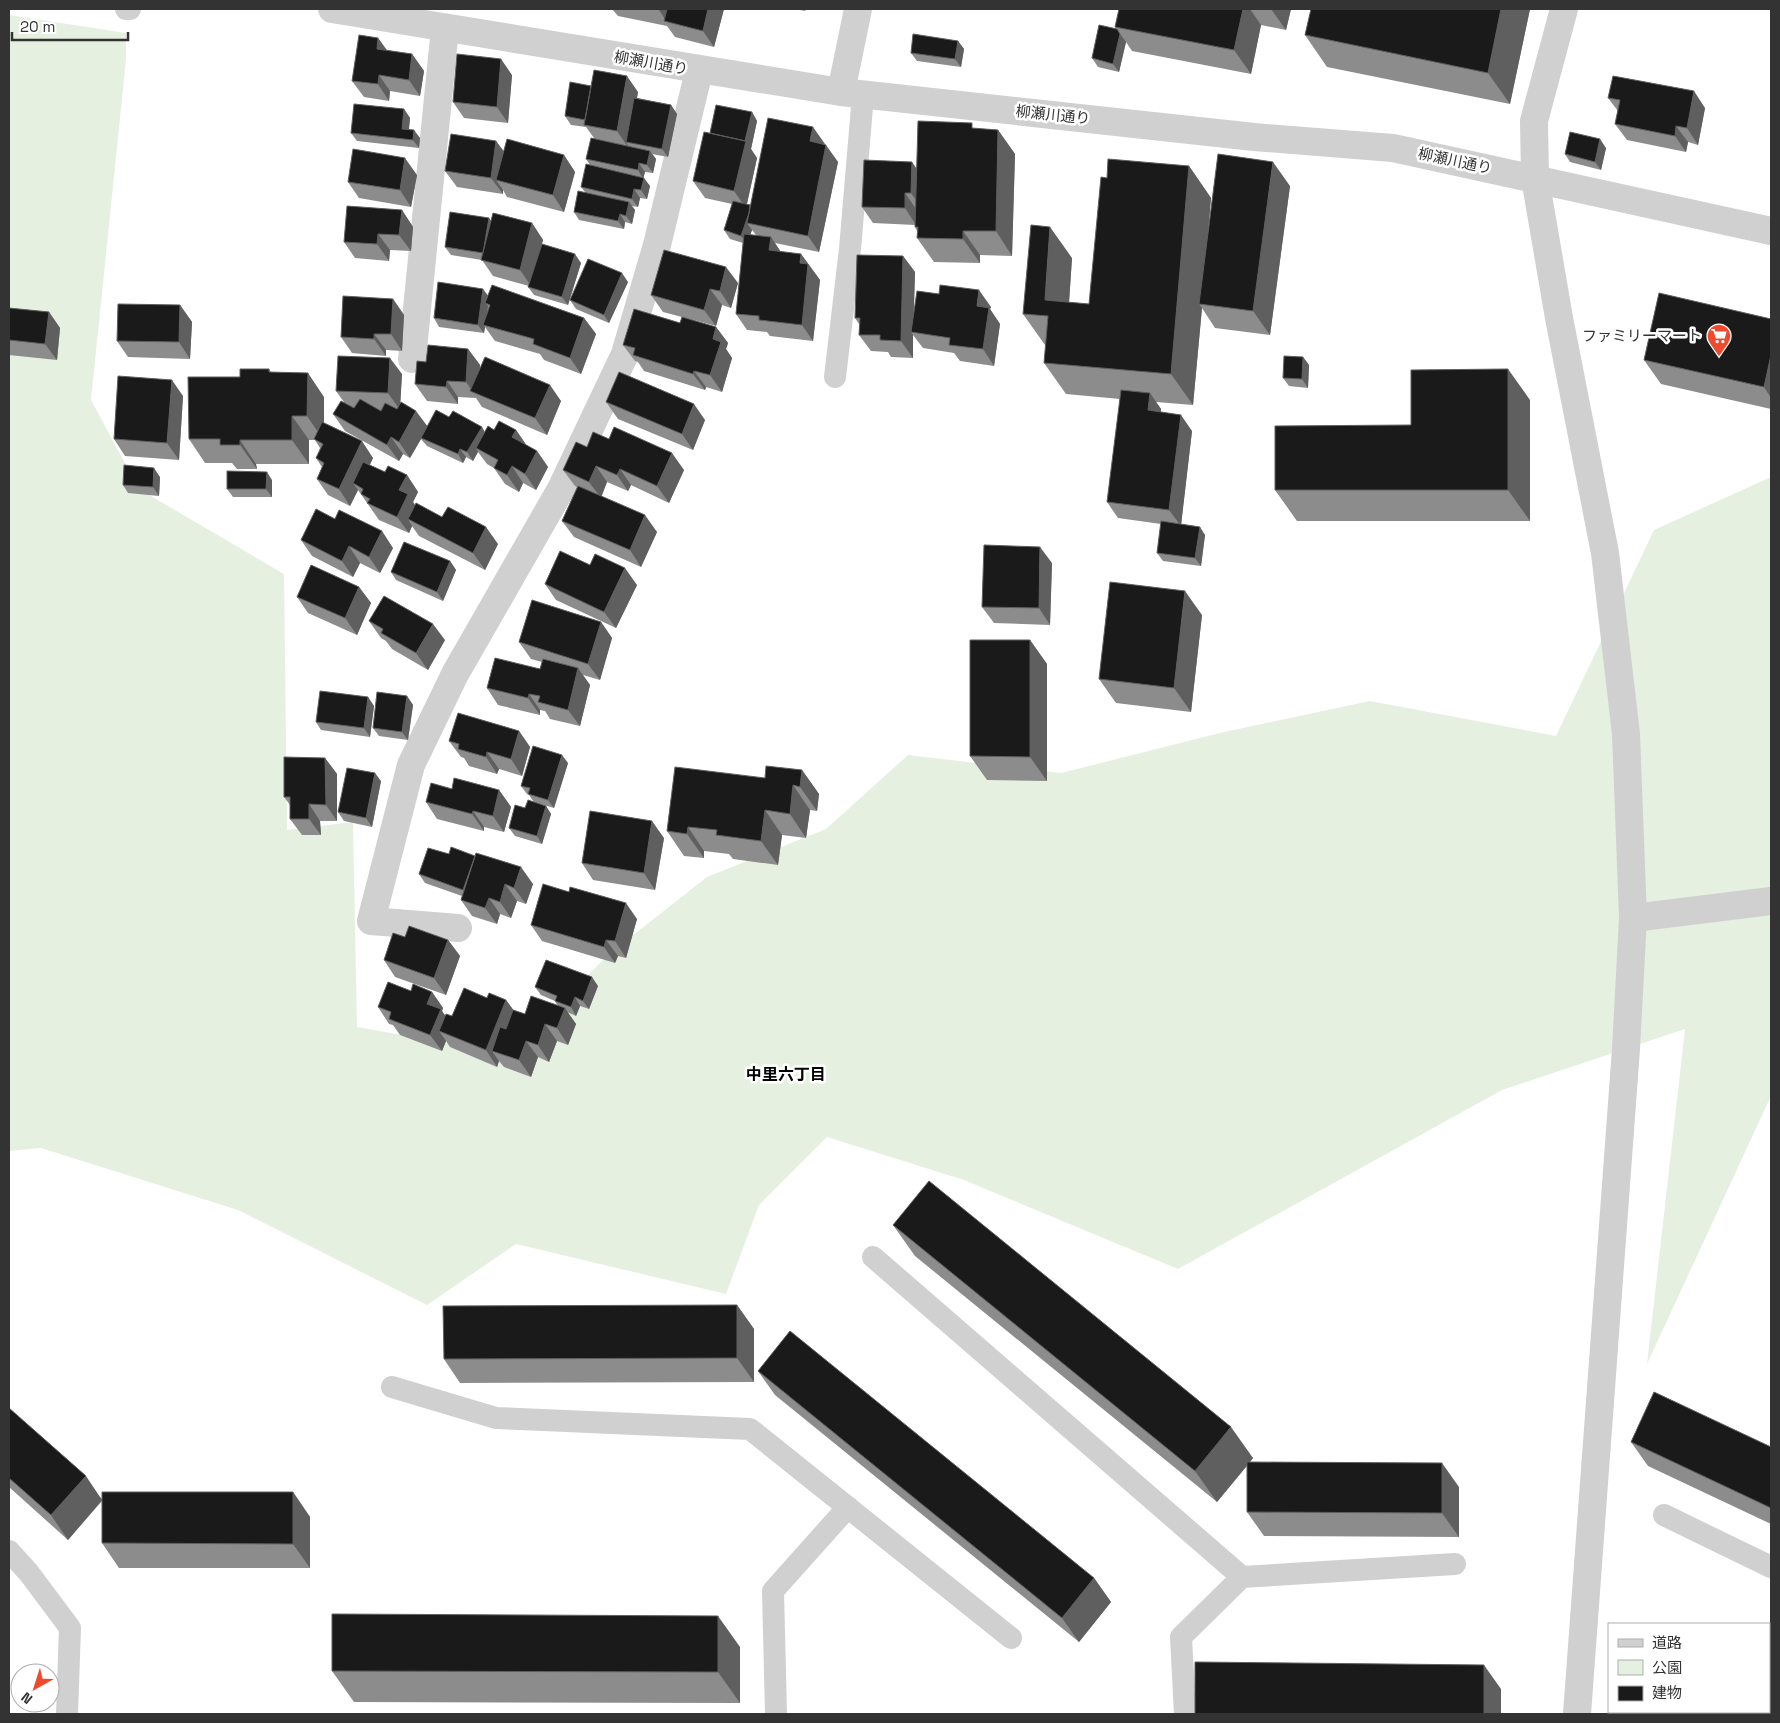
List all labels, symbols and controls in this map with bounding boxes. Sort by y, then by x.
scale bar [12,10,129,42]
text: 20 m [20,17,55,36]
street label: 柳瀬川通り [612,47,690,78]
street label: 柳瀬川通り [1015,101,1091,128]
street label: 柳瀬川通り [1416,143,1494,178]
supermarket icon: ファミリーマート [1706,323,1732,357]
place label: ファミリーマート [1582,326,1702,345]
district label: 中里六丁目 [746,1064,826,1085]
legend [1608,1623,1770,1713]
text: 道路 [1652,1633,1682,1652]
text: 公園 [1652,1658,1682,1677]
north arrow [10,1663,60,1713]
text: 建物 [1652,1683,1682,1702]
text: N [18,1688,36,1708]

